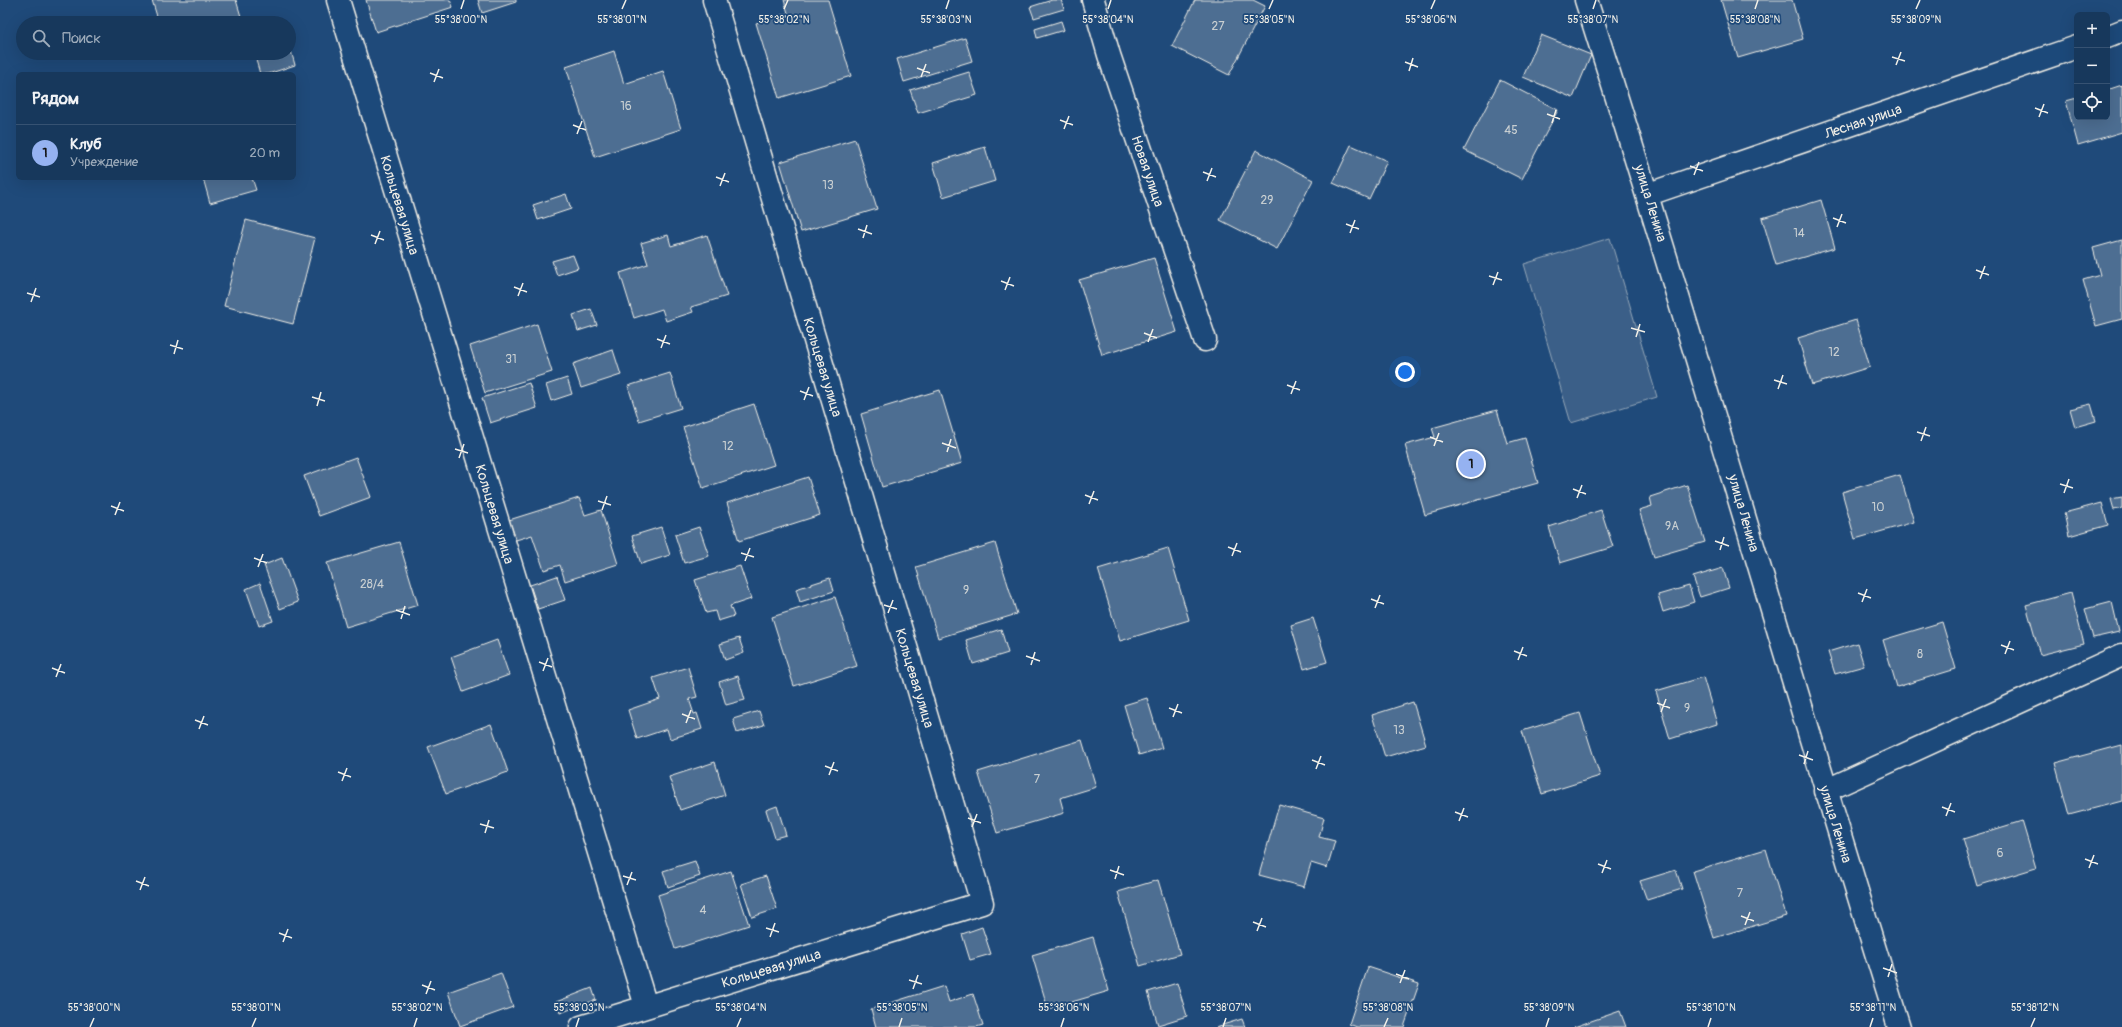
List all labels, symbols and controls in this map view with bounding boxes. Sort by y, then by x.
map controls [2074,12,2110,120]
button: + [2074,12,2110,48]
text: 55°38'00"N [435,14,487,26]
text: 55°38'01"N [597,14,647,26]
text: 55°38'02"N [758,14,810,26]
text: 55°38'03"N [920,14,972,26]
text: 55°38'04"N [1082,14,1134,26]
text: 55°38'05"N [1244,14,1295,26]
text: 55°38'06"N [1405,14,1457,26]
text: 55°38'07"N [1568,14,1619,26]
text: 55°38'08"N [1730,14,1780,26]
text: 55°38'09"N [1891,14,1942,26]
search box [16,16,296,60]
house number: 27 [1211,19,1225,34]
icon: search [30,27,52,49]
text: Поиск [62,29,101,48]
button: − [2074,48,2110,84]
button: locate [2074,84,2110,120]
text: Рядом [32,88,79,109]
house number: 16 [620,99,632,114]
street label: Лесная улица [1821,100,1904,143]
house number: 45 [1504,123,1518,138]
street label: Новая улица [1127,133,1168,209]
text: Клуб [70,135,102,154]
text: 1 [42,145,48,161]
text: 20 m [249,145,280,161]
street label: Кольцевая улица [376,153,423,257]
text: Учреждение [70,154,138,170]
street label: улица Ленина [1630,161,1670,244]
house number: 13 [822,178,834,193]
house number: 29 [1261,193,1273,208]
house number: 14 [1793,226,1805,241]
street label: Кольцевая улица [799,315,846,419]
house number: 12 [1828,345,1840,360]
house number: 31 [505,352,517,367]
your location [1395,362,1415,382]
house number: 12 [722,439,734,454]
pin: 1 [1458,449,1484,479]
street label: Кольцевая улица [471,462,518,566]
street label: улица Ленина [1724,471,1763,554]
house number: 10 [1872,500,1884,515]
house number: 9А [1665,519,1679,534]
house number: 28/4 [360,577,384,592]
house number: 9 [963,583,969,598]
street label: Кольцевая улица [891,626,938,730]
house number: 8 [1917,647,1923,662]
house number: 9 [1684,701,1690,716]
house number: 13 [1393,723,1405,738]
house number: 7 [1034,772,1041,787]
street label: улица Ленина [1815,782,1855,865]
house number: 6 [1997,846,2004,861]
house number: 7 [1737,886,1744,901]
house number: 4 [700,903,707,918]
street label: Кольцевая улица [719,945,823,992]
text: 55°38'00"N [68,1002,120,1014]
text: 55°38'01"N [231,1002,281,1014]
text: 55°38'02"N [391,1002,443,1014]
text: 55°38'03"N [553,1002,605,1014]
text: 55°38'04"N [715,1002,767,1014]
text: 55°38'05"N [877,1002,928,1014]
text: 55°38'06"N [1038,1002,1090,1014]
text: 55°38'07"N [1201,1002,1252,1014]
text: 55°38'08"N [1363,1002,1413,1014]
text: 55°38'09"N [1524,1002,1575,1014]
text: 55°38'10"N [1686,1002,1736,1014]
text: 55°38'11"N [1850,1002,1896,1014]
text: 55°38'12"N [2011,1002,2059,1014]

